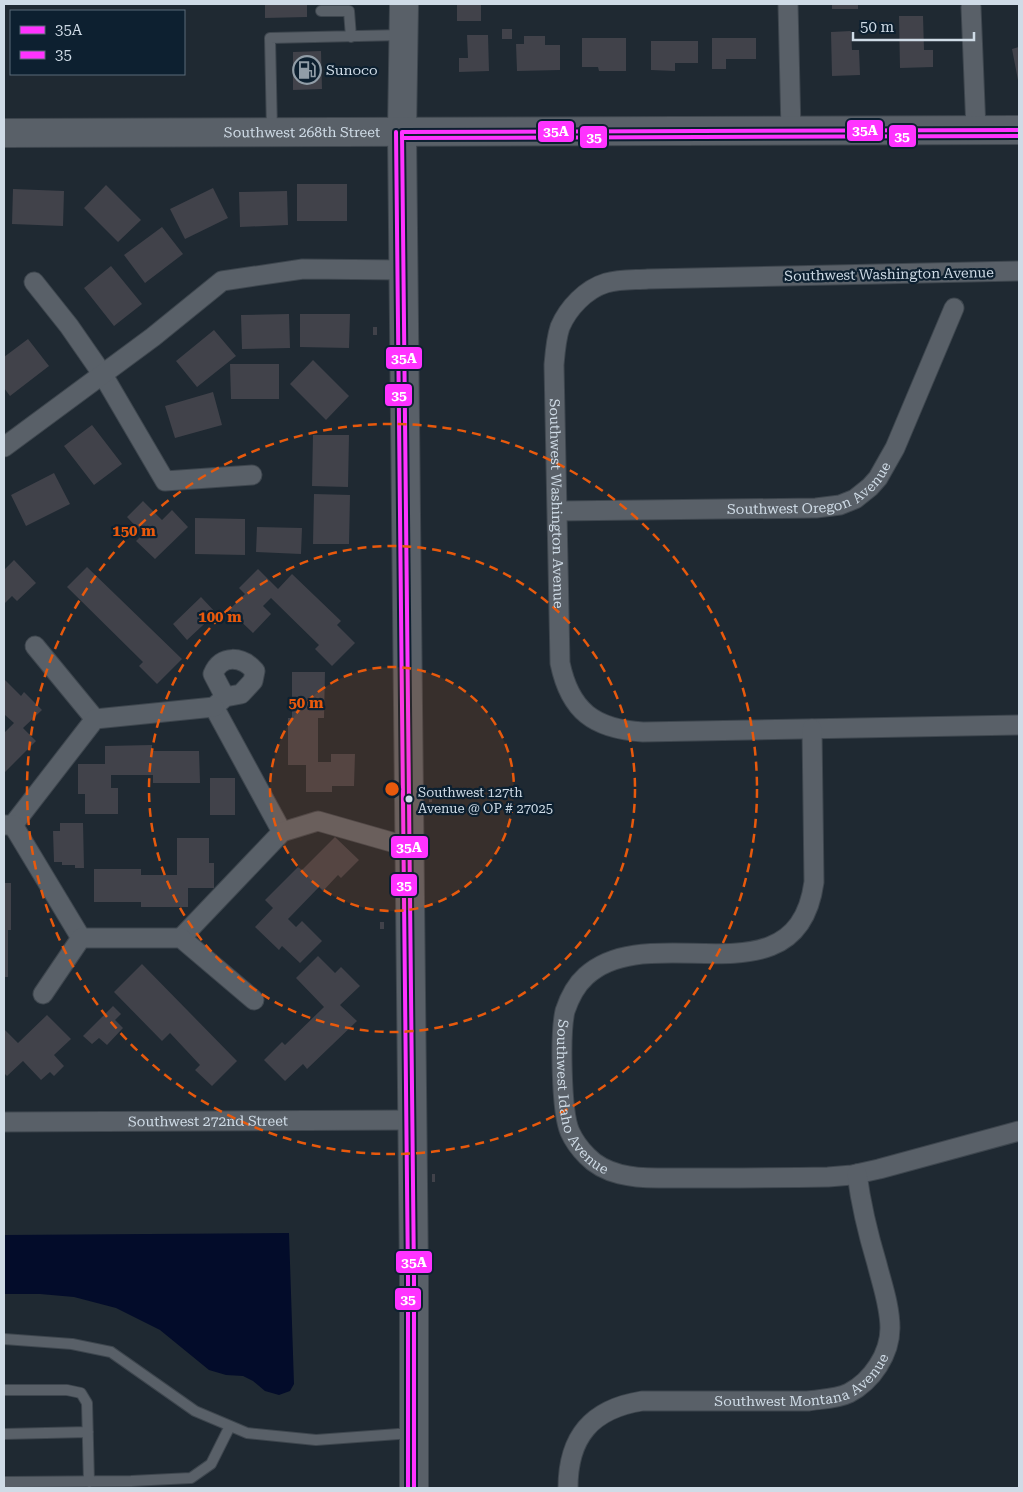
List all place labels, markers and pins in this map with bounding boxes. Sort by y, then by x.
fuel station icon: Sunoco [292,55,322,85]
place label: Sunoco [326,62,378,78]
centre of rings [383,780,401,798]
place label: Southwest 127th Avenue @ OP # 27025 [418,785,553,816]
marker: Southwest 127th Avenue @ OP # 27025 [404,794,414,804]

